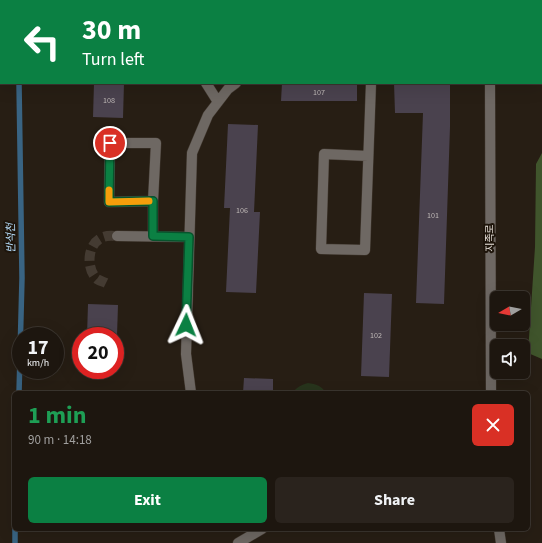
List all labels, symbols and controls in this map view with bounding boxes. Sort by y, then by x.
text: 30 m [82,10,141,50]
icon: left [16,16,68,68]
text: Turn left [82,47,144,72]
house number: 107 [313,87,325,98]
house number: 108 [103,95,115,106]
pin [93,126,127,160]
icon: arrive [99,132,121,154]
house number: 106 [236,205,248,216]
house number: 101 [427,210,439,221]
water label: 반석천 [3,221,19,253]
street label: 지족로 [483,224,497,252]
north arrow [490,291,530,331]
map controls [490,291,530,379]
position arrow [165,304,207,346]
speed limit sign: 20 [72,327,124,379]
house number: 102 [370,330,382,341]
text: 17 [27,334,49,362]
button: sound [490,339,530,379]
text: km/h [27,356,49,370]
text: 1 min [28,398,86,433]
button: close [472,404,514,446]
text: 90 m · 14:18 [28,431,92,449]
button: Exit [28,477,267,523]
button: Share [275,477,514,523]

